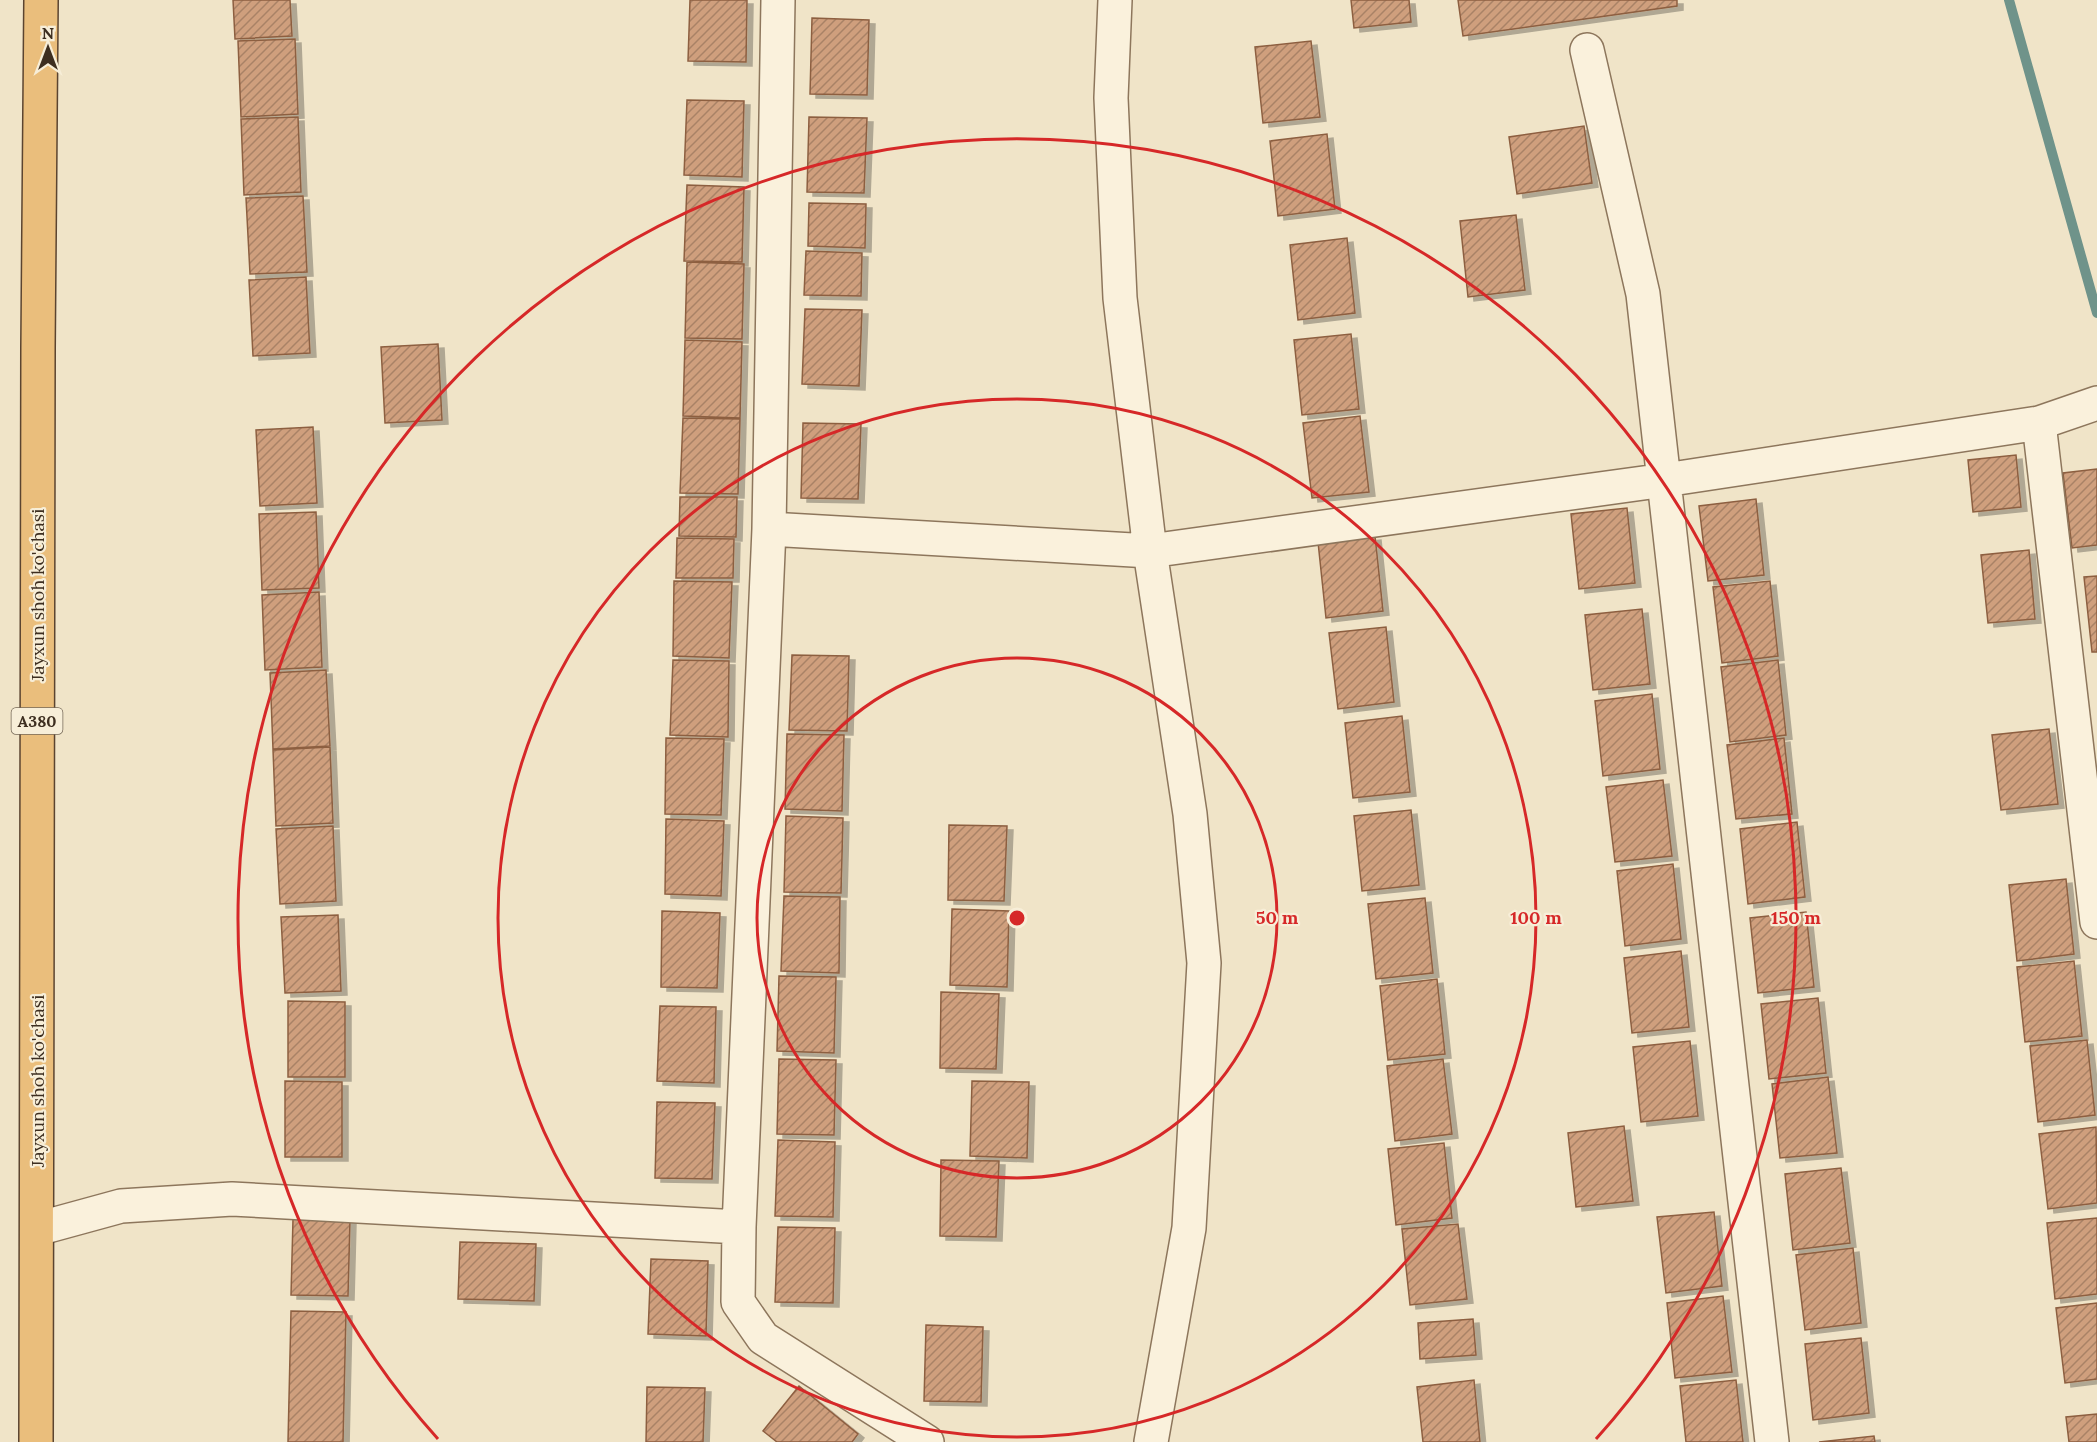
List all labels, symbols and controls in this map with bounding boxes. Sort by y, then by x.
north arrow [18,18,78,78]
text: N [42,23,54,43]
street label: Jayxun shoh ko'chasi [26,509,49,682]
road number: A380 [12,708,63,734]
text: 50 m [1256,906,1299,929]
text: 100 m [1510,906,1562,929]
text: 150 m [1771,906,1821,929]
centre of rings [1007,908,1027,928]
street label: Jayxun shoh ko'chasi [26,995,49,1168]

